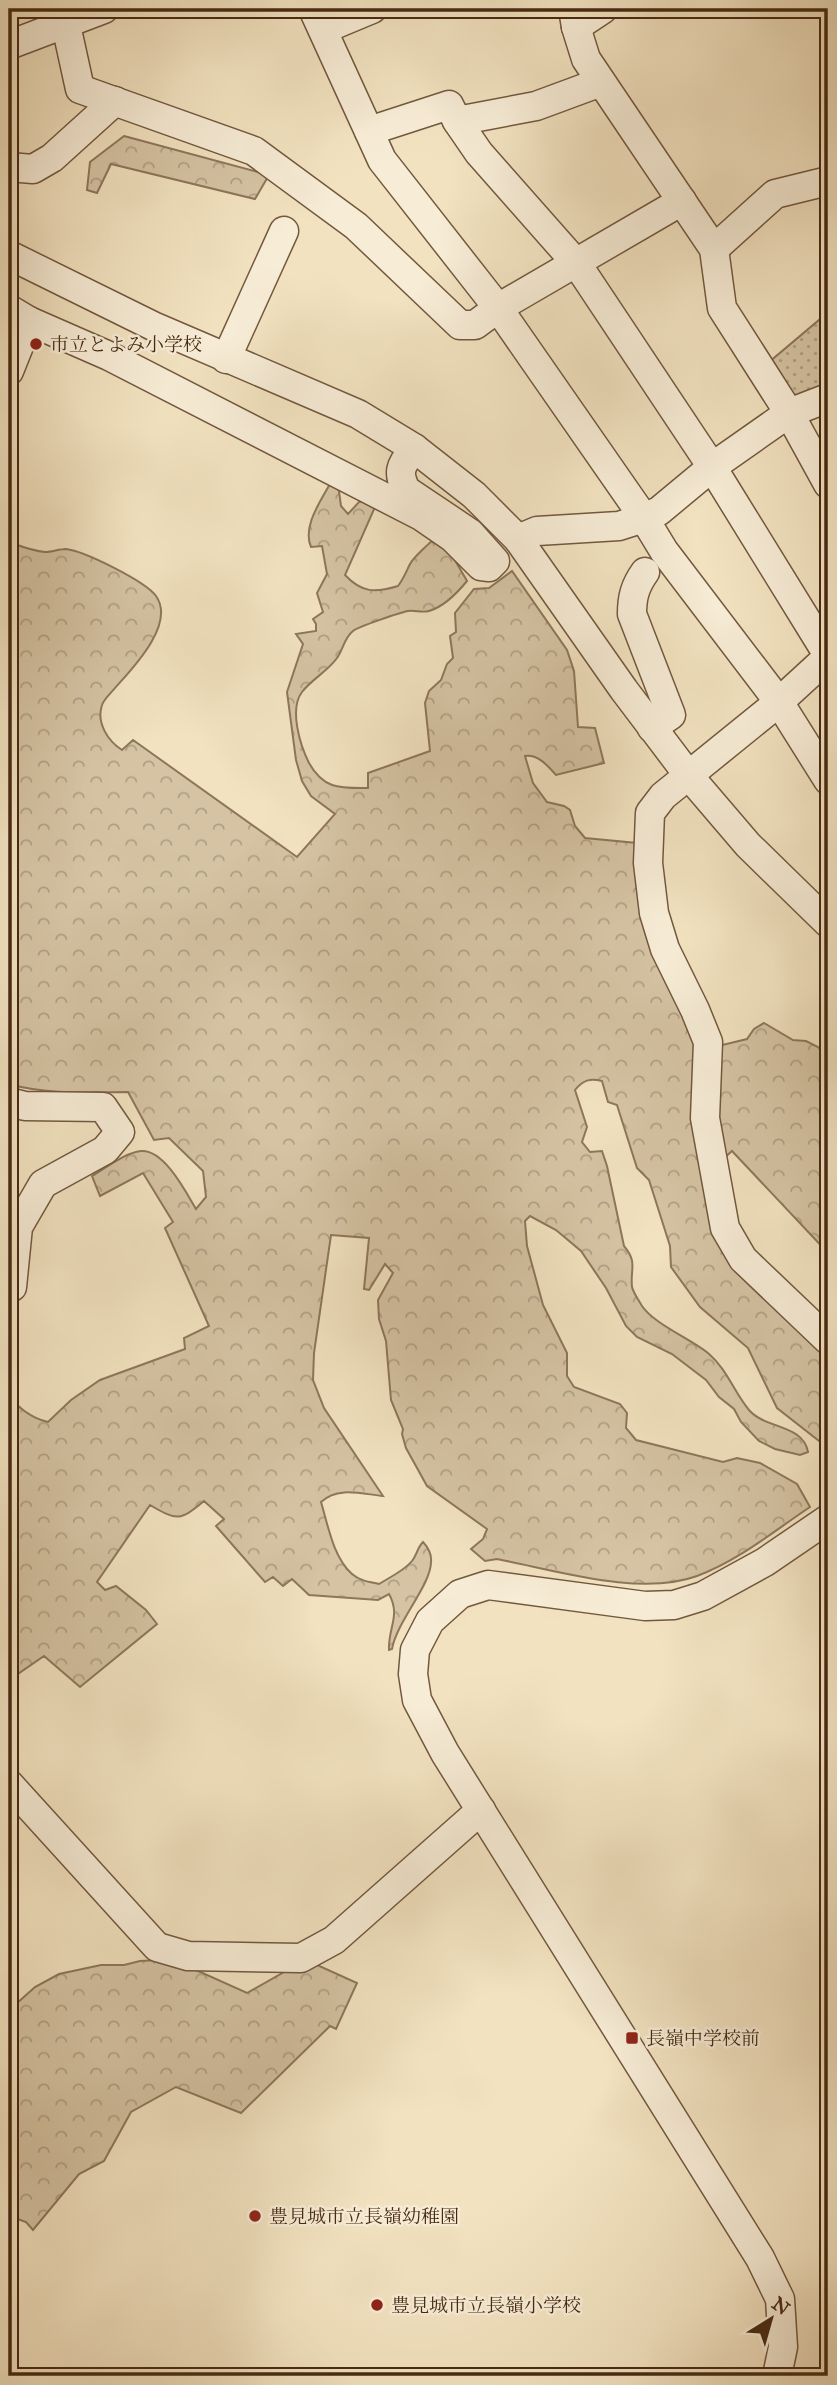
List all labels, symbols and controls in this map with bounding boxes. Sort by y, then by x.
place label: 市立とよみ小学校 [50,333,202,356]
marker: 市立とよみ小学校 [28,336,44,352]
place label: 長嶺中学校前 [646,2027,760,2050]
marker: 長嶺中学校前 [624,2030,640,2046]
place label: 豊見城市立長嶺幼稚園 [269,2205,459,2228]
marker: 豊見城市立長嶺幼稚園 [247,2208,263,2224]
north arrow [736,2284,806,2354]
text: N [768,2292,794,2320]
place label: 豊見城市立長嶺小学校 [391,2294,581,2317]
marker: 豊見城市立長嶺小学校 [369,2297,385,2313]

